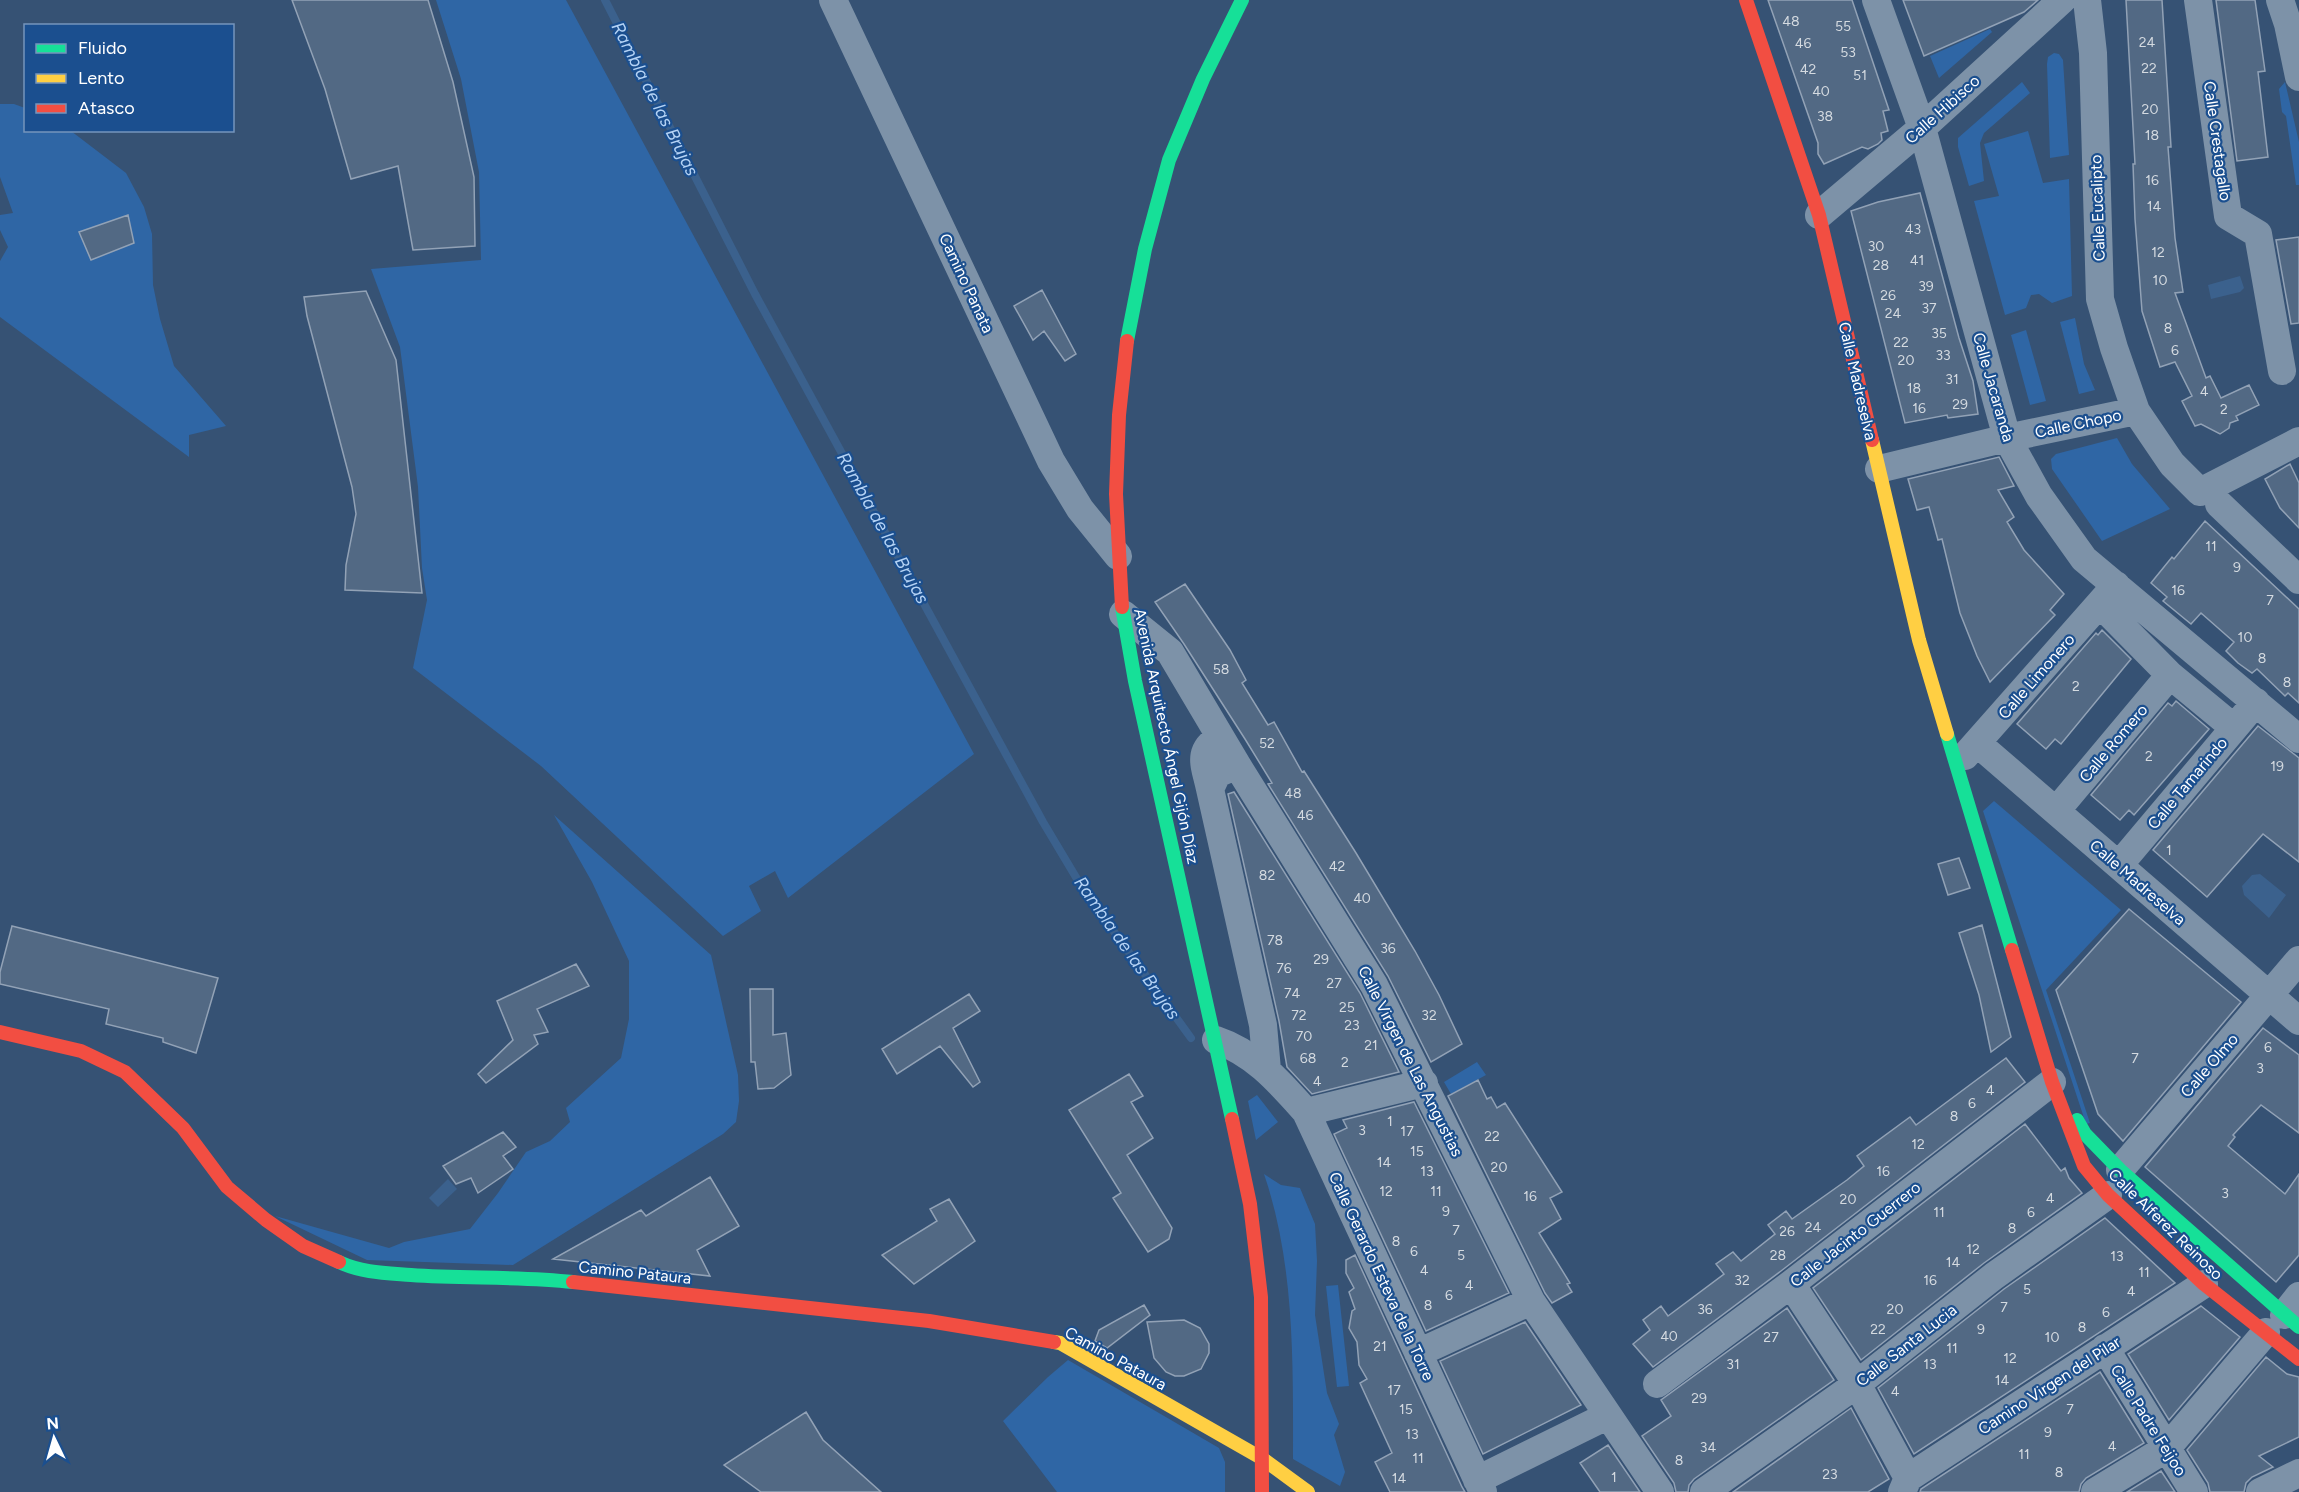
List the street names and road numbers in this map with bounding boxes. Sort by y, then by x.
street label: Calle Hibisco [1901,71,1983,148]
street label: Calle Crestagallo [2200,80,2235,202]
street label: Calle Eucalipto [2086,154,2109,262]
street label: Camino Panata [935,230,998,336]
street label: Calle Madreselva [1835,320,1880,442]
street label: Calle Jacaranda [1969,330,2018,444]
street label: Calle Chopo [2033,405,2123,442]
street label: Avenida Arquitecto Ángel Gijón Díaz [1130,607,1203,866]
street label: Calle Limonero [1994,630,2079,723]
street label: Calle Romero [2075,701,2151,786]
street label: Calle Tamarindo [2143,734,2231,833]
street label: Calle Madreselva [2086,836,2189,929]
street label: Calle Virgen de Las Angustias [1354,963,1467,1160]
street label: Calle Olmo [2177,1030,2242,1101]
street label: Calle Alferez Reinoso [2104,1165,2227,1284]
street label: Calle Gerardo Esteva de la Torre [1325,1169,1438,1384]
street label: Calle Jacinto Guerrero [1786,1178,1924,1291]
street label: Camino Pataura [578,1257,692,1288]
street label: Calle Santa Lucia [1852,1300,1960,1391]
street label: Camino Pataura [1062,1323,1170,1394]
street label: Camino Virgen del Pilar [1974,1332,2125,1439]
street label: Calle Padre Feijoo [2107,1361,2191,1480]

